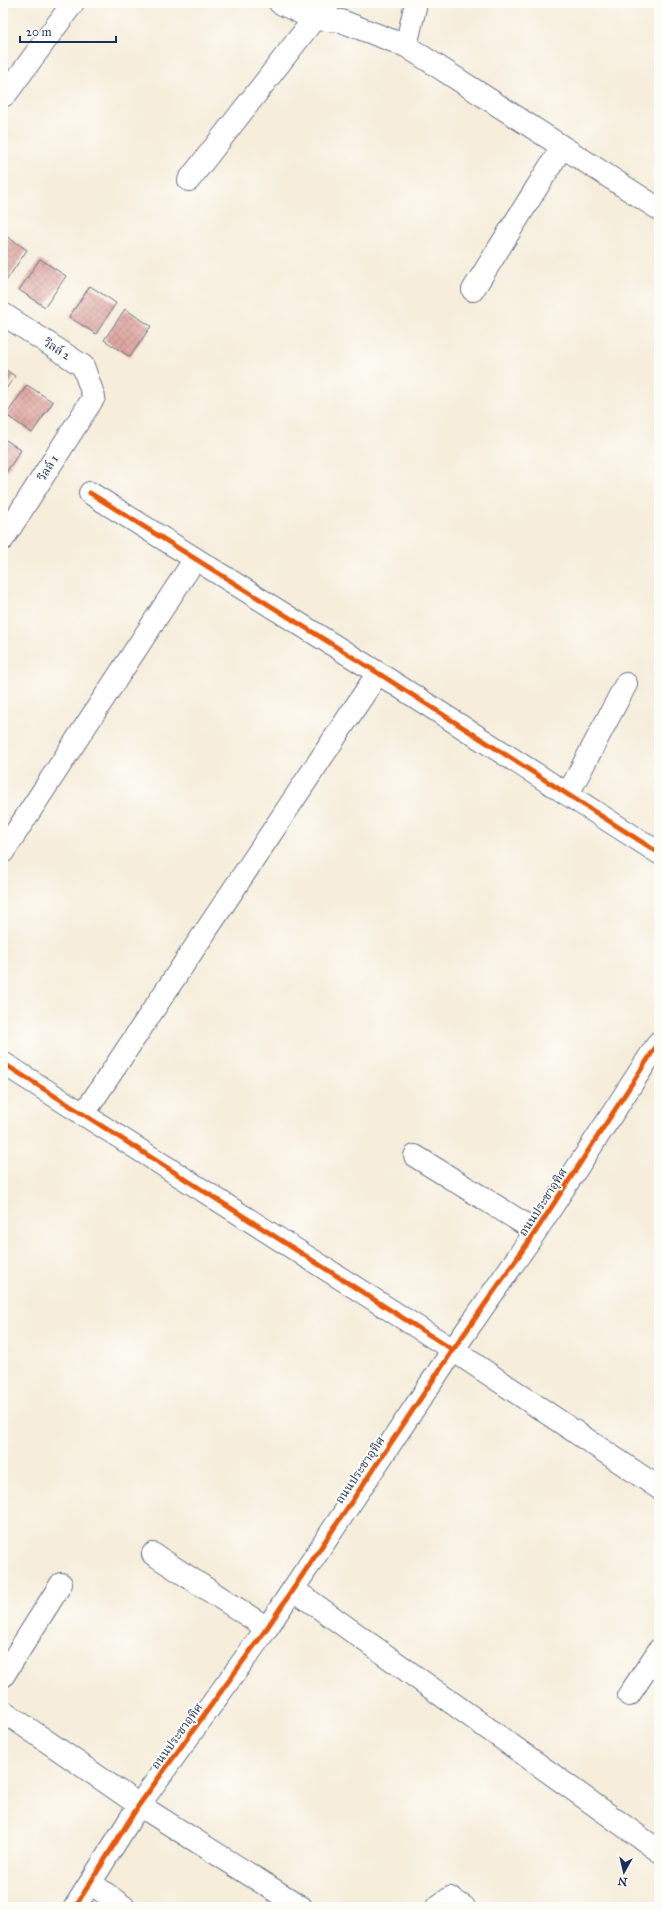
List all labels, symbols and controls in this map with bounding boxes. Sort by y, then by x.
scale bar [20,18,116,44]
text: 20 m [26,25,52,39]
street label: วิลล์ 2 [41,335,73,363]
street label: วิลล์ 1 [34,452,61,484]
street label: ถนนประชาอุทิศ [516,1165,571,1239]
street label: ถนนประชาอุทิศ [332,1434,389,1507]
street label: ถนนประชาอุทิศ [148,1700,206,1772]
north arrow [604,1852,644,1892]
text: N [616,1874,628,1888]

